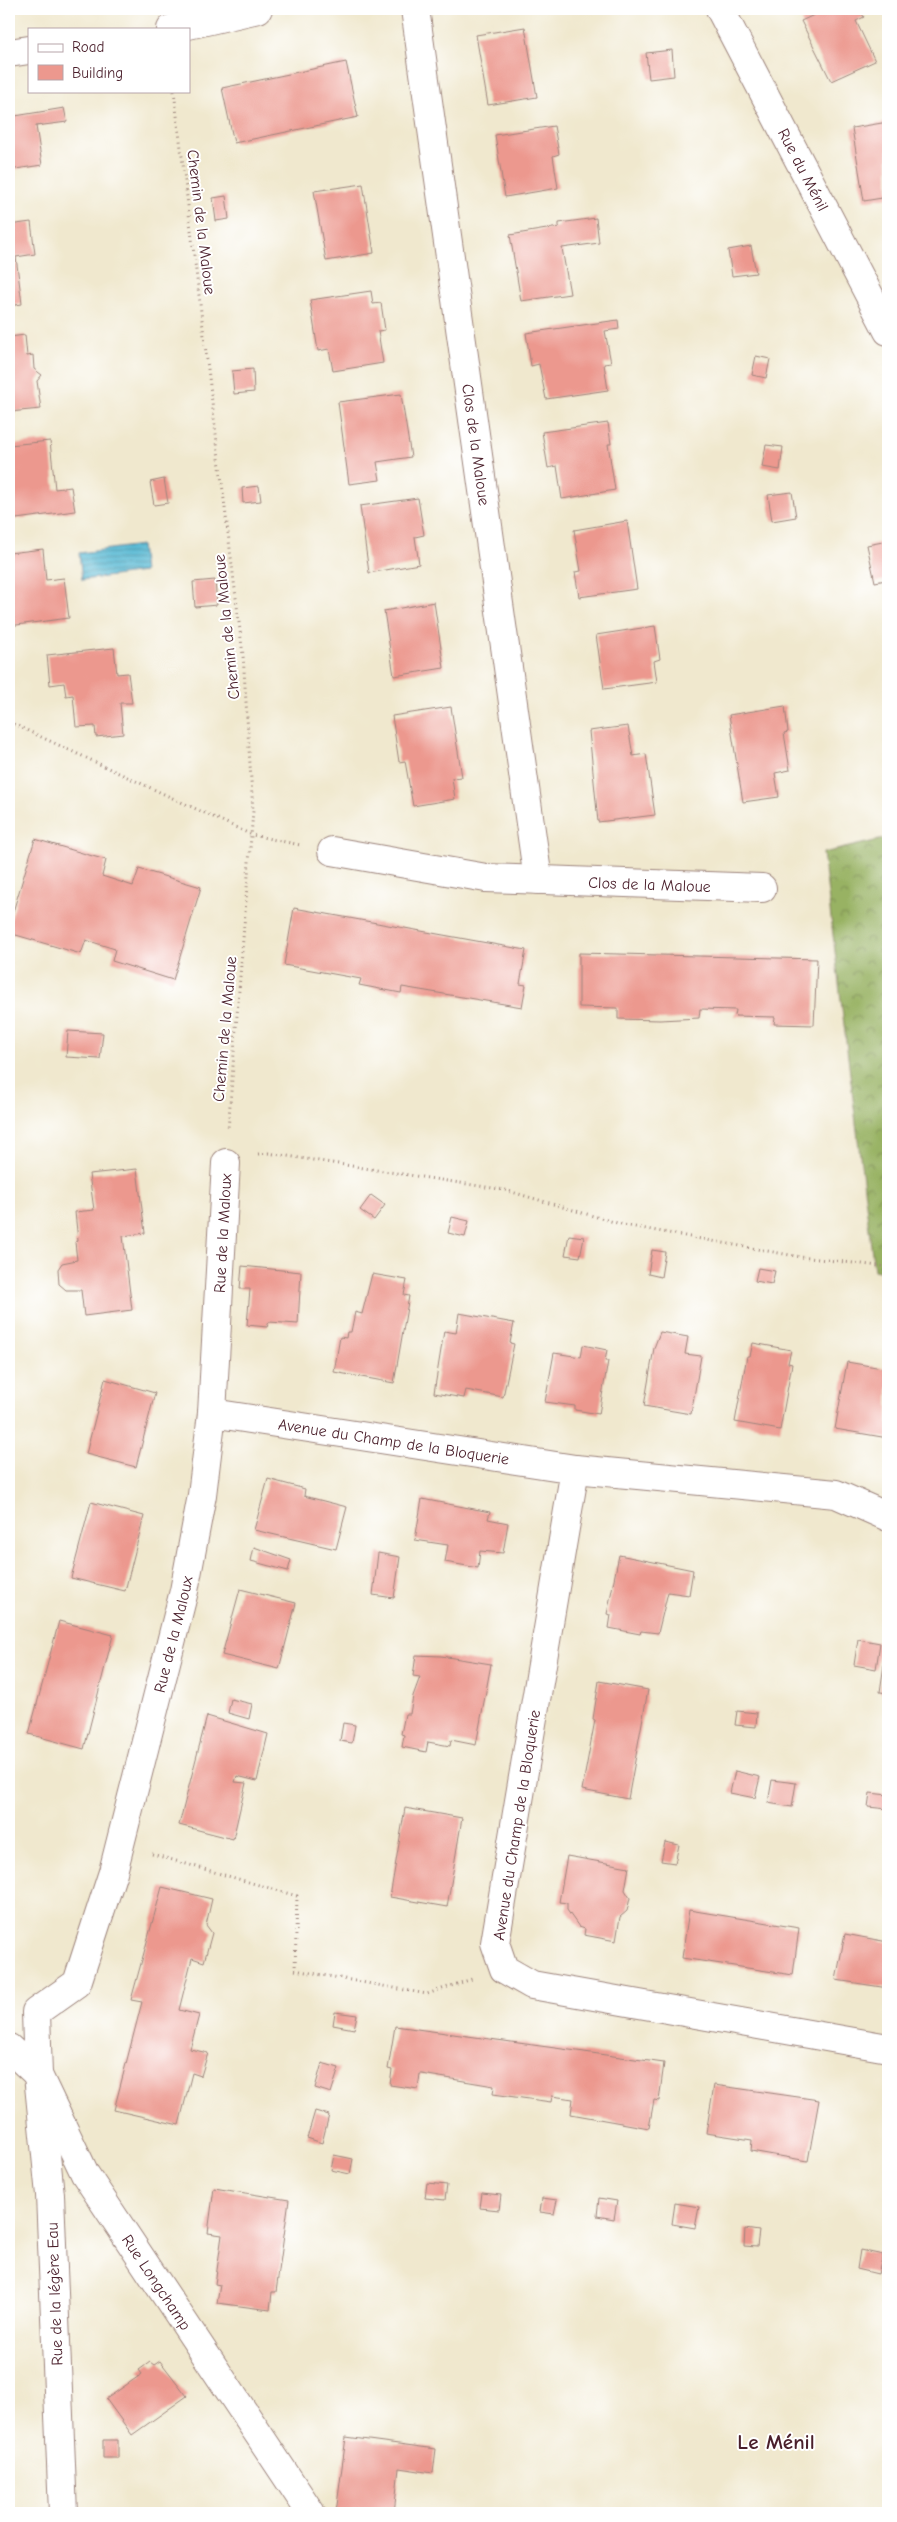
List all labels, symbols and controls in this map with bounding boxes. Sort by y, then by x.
legend [28,28,190,92]
text: Road [72,38,104,56]
text: Building [72,64,123,82]
street label: Rue du Ménil [774,126,832,214]
street label: Chemin de la Maloue [183,148,219,296]
street label: Clos de la Maloue [458,383,493,507]
street label: Chemin de la Maloue [210,553,244,701]
street label: Clos de la Maloue [588,874,711,896]
street label: Chemin de la Maloue [210,955,240,1103]
street label: Rue de la Maloux [211,1173,235,1293]
street label: Avenue du Champ de la Bloquerie [277,1415,510,1469]
street label: Rue de la Maloux [151,1574,197,1695]
street label: Avenue du Champ de la Bloquerie [490,1709,544,1942]
street label: Rue de la légère Eau [44,2222,66,2366]
street label: Rue Longchamp [118,2231,194,2334]
district label: Le Ménil [737,2430,815,2454]

